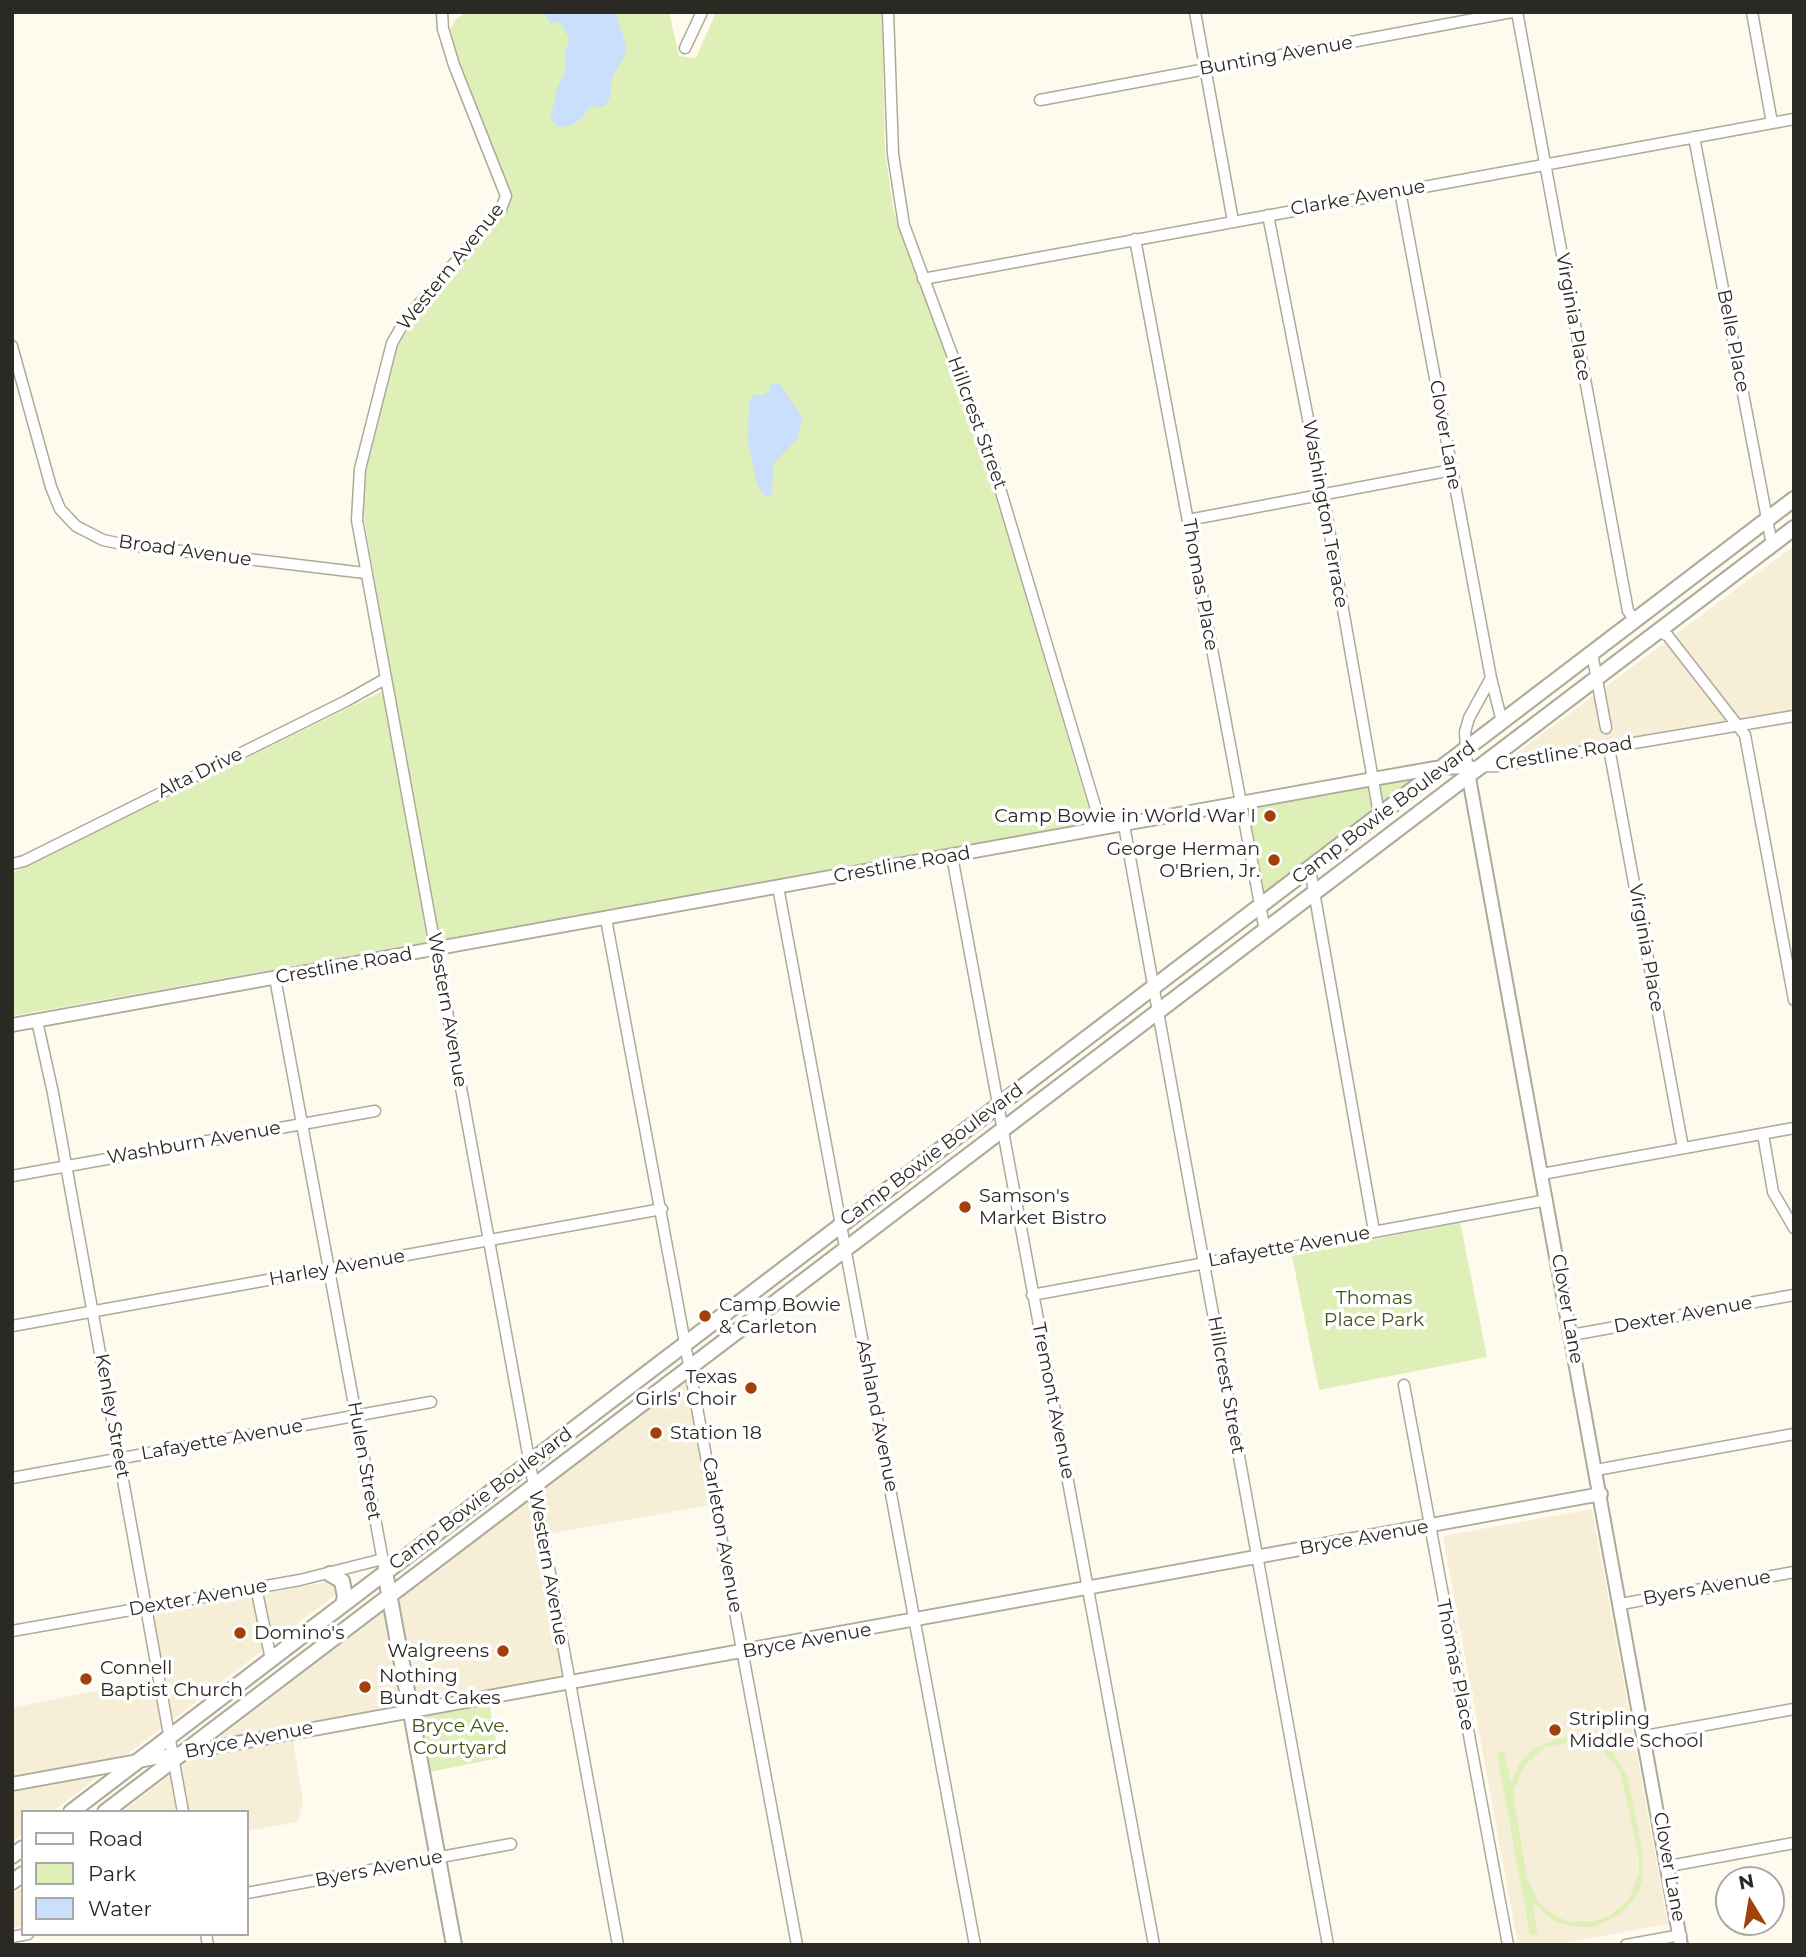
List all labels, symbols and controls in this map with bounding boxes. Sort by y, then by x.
street label: Bunting Avenue [1198,31,1354,81]
street label: Clarke Avenue [1289,175,1427,221]
street label: Western Avenue [393,199,509,335]
street label: Virginia Place [1551,251,1595,383]
street label: Belle Place [1712,288,1754,394]
street label: Hillcrest Street [942,353,1012,493]
street label: Clover Lane [1424,378,1466,492]
street label: Washington Terrace [1297,418,1353,610]
street label: Thomas Place [1177,517,1223,653]
street label: Broad Avenue [117,530,253,572]
street label: Crestline Road [1494,732,1634,776]
street label: Camp Bowie Boulevard [1288,737,1480,889]
street label: Alta Drive [154,743,246,803]
place label: Camp Bowie in World War I [994,805,1256,827]
marker: Camp Bowie in World War I [1262,808,1278,824]
place label: George Herman O'Brien, Jr. [1106,838,1260,882]
street label: Crestline Road [832,842,972,888]
marker: George Herman O'Brien, Jr. [1266,852,1282,868]
street label: Virginia Place [1624,882,1668,1014]
street label: Western Avenue [422,931,472,1089]
street label: Crestline Road [274,943,414,989]
street label: Camp Bowie Boulevard [836,1079,1028,1231]
street label: Washburn Avenue [105,1116,283,1170]
place label: Samson's Market Bistro [979,1185,1107,1229]
marker: Samson's Market Bistro [957,1199,973,1215]
street label: Lafayette Avenue [1206,1222,1372,1272]
street label: Harley Avenue [267,1245,407,1291]
street label: Clover Lane [1546,1252,1588,1366]
park label: Thomas Place Park [1324,1287,1424,1331]
street label: Dexter Avenue [1612,1292,1754,1338]
place label: Camp Bowie & Carleton [719,1294,841,1338]
marker: Camp Bowie & Carleton [697,1308,713,1324]
street label: Hillcrest Street [1203,1314,1249,1456]
street label: Tremont Avenue [1027,1321,1079,1481]
street label: Ashland Avenue [851,1338,903,1494]
street label: Kenley Street [90,1352,134,1480]
place label: Texas Girls' Choir [636,1366,737,1410]
marker: Texas Girls' Choir [743,1380,759,1396]
street label: Hulen Street [342,1400,386,1522]
street label: Lafayette Avenue [139,1415,305,1465]
place label: Station 18 [670,1422,762,1444]
street label: Camp Bowie Boulevard [385,1423,577,1575]
marker: Station 18 [648,1425,664,1441]
street label: Carleton Avenue [697,1456,747,1614]
street label: Western Avenue [523,1489,573,1647]
street label: Bryce Avenue [1298,1515,1430,1561]
street label: Byers Avenue [1641,1566,1773,1610]
street label: Dexter Avenue [127,1575,269,1621]
street label: Thomas Place [1431,1597,1479,1733]
street label: Bryce Avenue [741,1618,873,1664]
place label: Domino's [254,1622,344,1644]
marker: Domino's [232,1625,248,1641]
place label: Walgreens [387,1640,489,1662]
marker: Walgreens [495,1643,511,1659]
place label: Connell Baptist Church [100,1657,243,1701]
place label: Nothing Bundt Cakes [379,1665,501,1709]
marker: Connell Baptist Church [78,1671,94,1687]
marker: Nothing Bundt Cakes [357,1679,373,1695]
place label: Stripling Middle School [1569,1708,1704,1752]
park label: Bryce Ave. Courtyard [411,1715,509,1759]
street label: Bryce Avenue [183,1716,315,1764]
marker: Stripling Middle School [1547,1722,1563,1738]
legend [21,1810,248,1936]
street label: Clover Lane [1648,1810,1690,1924]
text: Road [88,1826,143,1851]
street label: Byers Avenue [313,1845,445,1893]
text: Park [88,1861,136,1886]
north arrow [1715,1866,1785,1936]
text: N [1737,1869,1756,1895]
text: Water [88,1896,152,1921]

